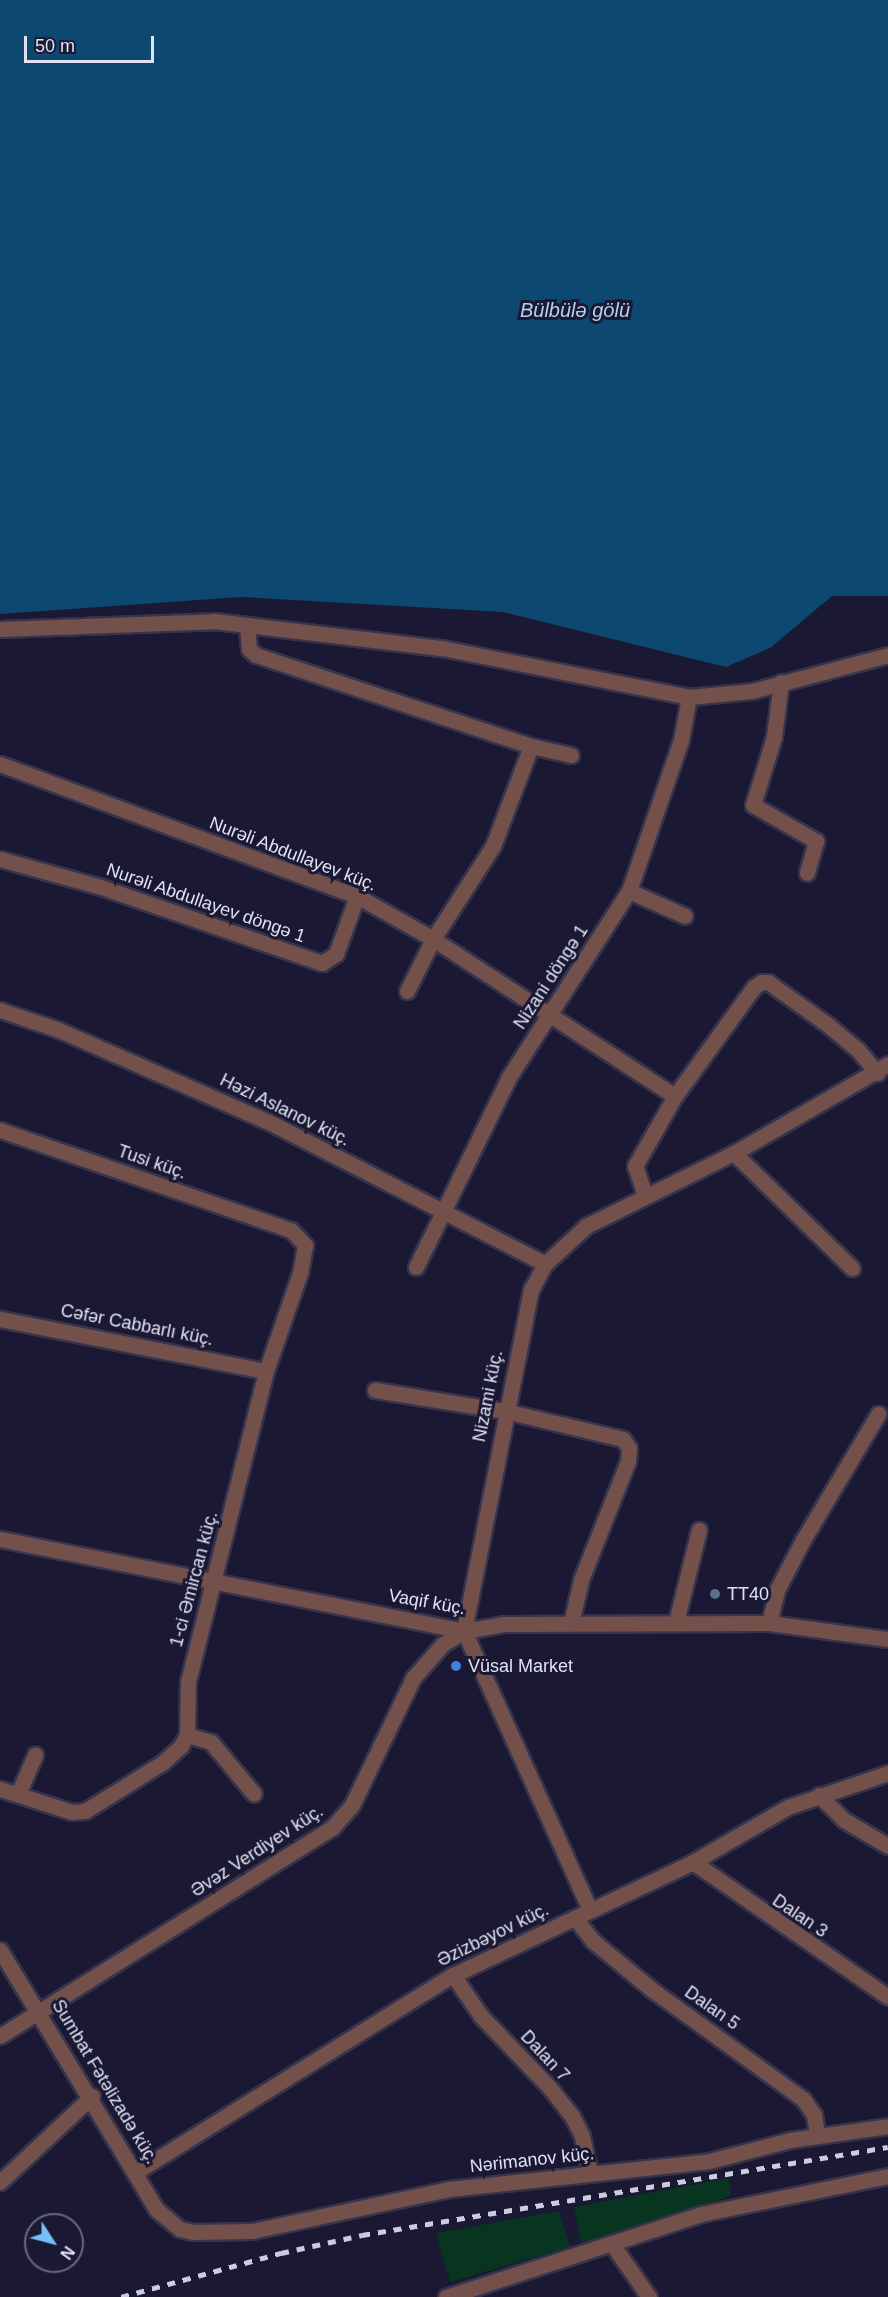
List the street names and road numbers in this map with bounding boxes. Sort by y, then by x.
street label: Nurəli Abdullayev küç. [206,812,380,896]
street label: Nurəli Abdullayev döngə 1 [103,859,309,947]
street label: Nizani döngə 1 [509,921,593,1033]
street label: Həzi Aslanov küç. [216,1069,354,1151]
street label: Tusi küç. [115,1140,189,1184]
street label: Cəfər Cabbarlı küç. [59,1300,215,1350]
street label: Nizami küç. [469,1348,507,1444]
street label: 1-ci Əmircan küç. [166,1509,222,1649]
street label: Vaqif küç. [387,1585,467,1619]
street label: Əvəz Verdiyev küç. [187,1800,327,1902]
street label: Dalan 3 [768,1890,832,1942]
street label: Əzizbəyov küç. [434,1899,552,1971]
street label: Dalan 5 [680,1981,744,2035]
street label: Sumbat Fətəlizadə küç. [47,1996,163,2168]
street label: Dalan 7 [516,2026,574,2086]
street label: Nərimanov küç. [469,2143,595,2177]

